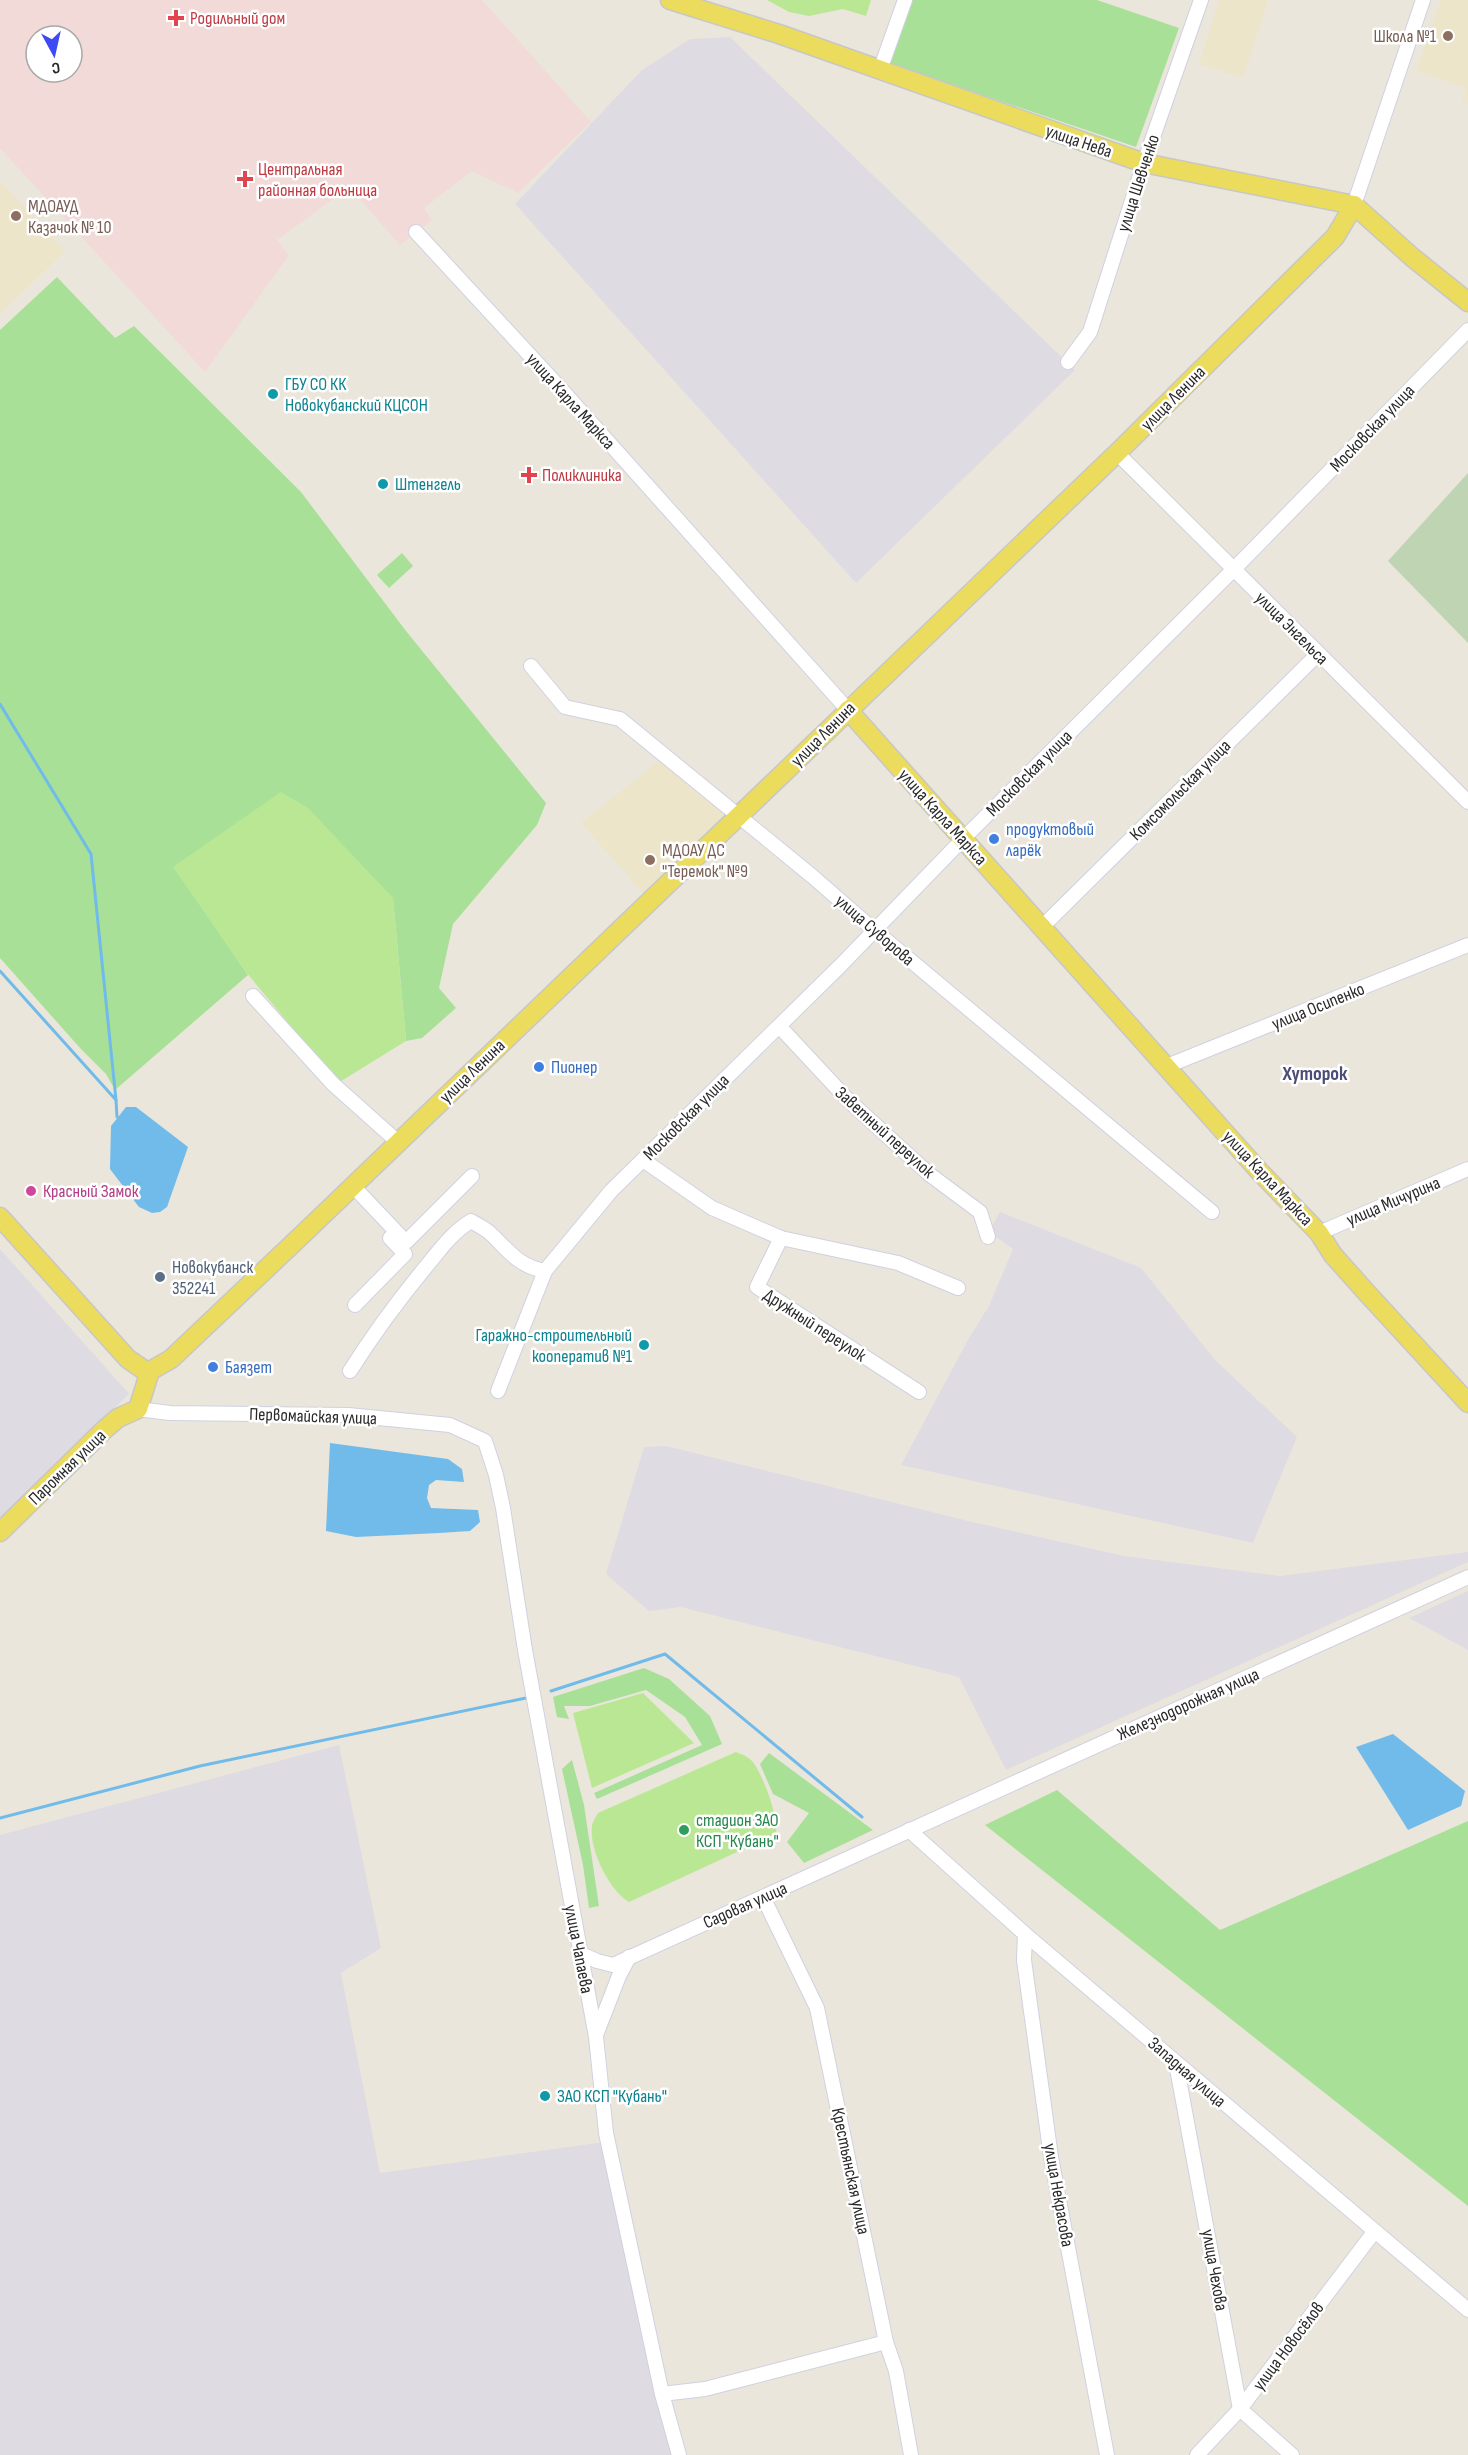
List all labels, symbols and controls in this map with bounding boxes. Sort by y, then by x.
place label: Родильный дом [190,8,285,29]
marker: Родильный дом [167,9,185,27]
north arrow [24,24,84,84]
place label: Школа №1 [1373,26,1437,47]
marker: Школа №1 [1441,29,1455,43]
text: С [50,57,61,77]
street label: улица Нева [1043,120,1115,163]
street label: улица Шевченко [1113,132,1164,234]
place label: Центральная районная больница [258,159,377,201]
marker: Центральная районная больница [236,170,254,188]
place label: МДОАУД Казачок № 10 [28,196,111,238]
marker: МДОАУД Казачок № 10 [9,209,23,223]
street label: улица Карла Маркса [522,349,619,454]
street label: улица Ленина [1137,362,1210,435]
place label: ГБУ СО КК Новокубанский КЦСОН [285,374,428,416]
street label: Московская улица [1326,380,1419,476]
marker: ГБУ СО КК Новокубанский КЦСОН [266,387,280,401]
place label: Поликлиника [542,465,622,486]
marker: Поликлиника [520,466,538,484]
place label: Штенгель [395,474,461,495]
marker: Штенгель [376,477,390,491]
street label: улица Энгельса [1251,587,1333,669]
street label: улица Ленина [787,698,860,771]
street label: Московская улица [982,726,1077,821]
street label: Комсомольская улица [1126,736,1235,845]
street label: улица Карла Маркса [894,765,991,870]
place label: продуктовый ларёк [1006,819,1094,861]
marker: продуктовый ларёк [987,832,1001,846]
place label: МДОАУ ДС "Теремок" №9 [662,840,748,882]
marker: МДОАУ ДС "Теремок" №9 [643,853,657,867]
street label: улица Суворова [831,890,919,970]
street label: улица Осипенко [1269,978,1368,1035]
street label: улица Ленина [435,1035,509,1108]
place label: Пионер [551,1057,597,1078]
marker: Пионер [532,1060,546,1074]
district label: Хуторок [1282,1062,1348,1086]
street label: Московская улица [639,1070,734,1165]
street label: Заветный переулок [831,1082,939,1183]
street label: улица Карла Маркса [1218,1126,1317,1230]
street label: улица Мичурина [1343,1172,1443,1231]
place label: Красный Замок [43,1181,139,1202]
marker: Красный Замок [24,1184,38,1198]
place label: Новокубанск 352241 [172,1257,253,1299]
marker: Новокубанск 352241 [153,1270,167,1284]
street label: Дружный переулок [760,1285,870,1366]
place label: Гаражно-строительный кооператив №1 [476,1325,633,1367]
marker: Гаражно-строительный кооператив №1 [637,1338,651,1352]
place label: Баязет [225,1357,272,1378]
marker: Баязет [206,1360,220,1374]
street label: Первомайская улица [249,1404,377,1429]
street label: Паромная улица [24,1425,110,1509]
street label: Железнодорожная улица [1114,1664,1262,1745]
place label: стадион ЗАО КСП "Кубань" [696,1810,779,1852]
marker: стадион ЗАО КСП "Кубань" [677,1823,691,1837]
street label: Садовая улица [700,1878,791,1933]
street label: улица Чапаева [560,1903,597,1995]
street label: Западная улица [1143,2033,1230,2112]
place label: ЗАО КСП "Кубань" [557,2086,667,2107]
marker: ЗАО КСП "Кубань" [538,2089,552,2103]
street label: Крестьянская улица [827,2106,874,2236]
street label: улица Некрасова [1039,2142,1078,2248]
street label: улица Чехова [1197,2228,1232,2312]
street label: улица Новосёлов [1248,2298,1328,2395]

